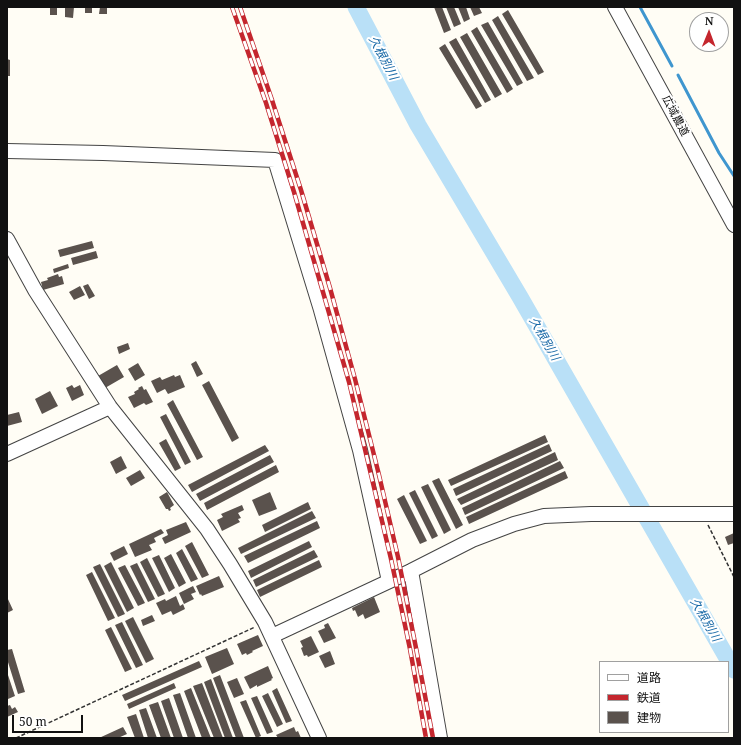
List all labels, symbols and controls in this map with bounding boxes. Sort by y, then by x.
north arrow [689,12,729,52]
text: N [705,13,714,28]
water label: 久根別川 [365,33,401,83]
street label: 広域農道 [659,93,691,139]
water label: 久根別川 [526,315,562,363]
water label: 久根別川 [687,596,723,644]
legend [599,661,729,733]
text: 道路 [637,669,661,686]
text: 鉄道 [637,689,661,706]
scale bar [14,707,85,733]
text: 建物 [637,709,661,726]
text: 50 m [19,713,47,730]

